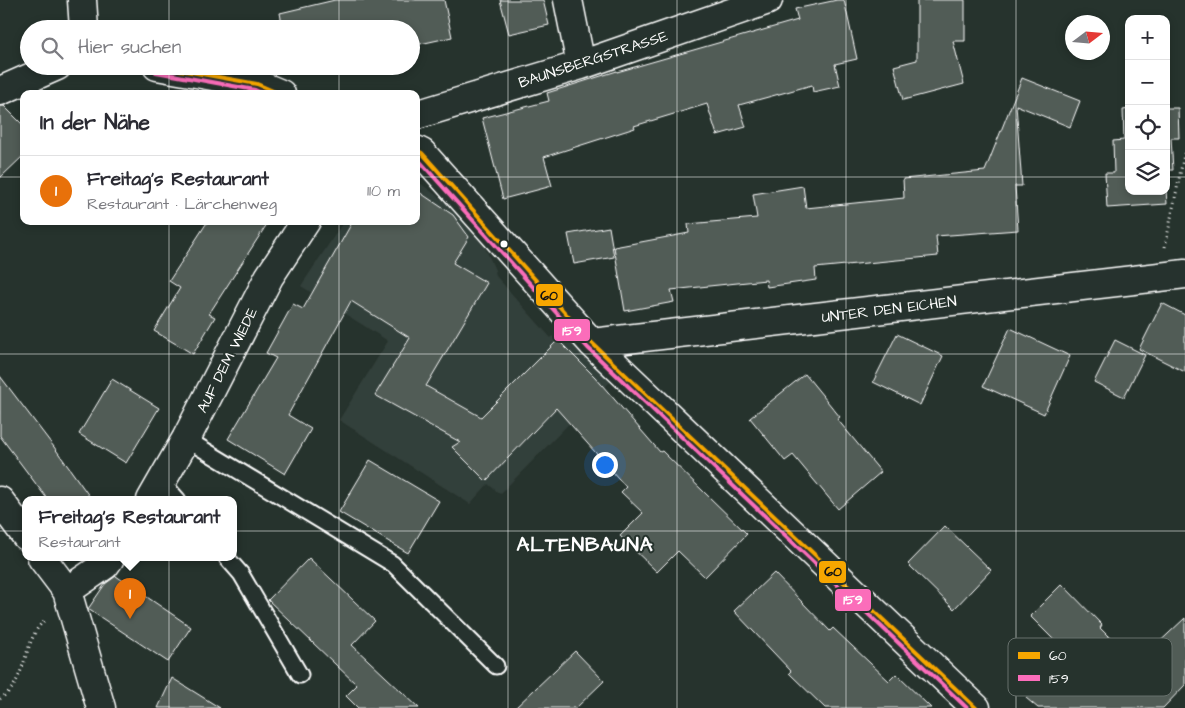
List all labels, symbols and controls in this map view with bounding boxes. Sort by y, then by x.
north arrow [1065,15,1110,60]
map controls [1125,15,1170,195]
button: + [1125,15,1170,60]
search box [20,20,420,75]
street label: BAUNSBERGSTRASSE [516,25,671,94]
icon: search [38,34,66,62]
text: Hier suchen [78,34,181,61]
button: − [1125,60,1170,105]
button: locate [1125,105,1170,150]
text: In der Nähe [40,108,150,137]
button: layers [1125,150,1170,195]
text: Freitag's Restaurant [87,166,269,193]
text: 1 [55,180,57,202]
text: 110 m [367,180,400,202]
text: Restaurant · Lärchenweg [87,193,277,215]
unlabelled marker [499,239,509,249]
line badge: 60 [535,283,564,307]
text: 60 [540,286,558,306]
street label: UNTER DEN EICHEN [820,291,958,328]
street label: AUF DEM WIEDE [192,304,263,416]
line badge: 159 [553,318,591,342]
text: 159 [562,321,582,341]
your location [592,452,618,478]
popup [22,496,237,561]
text: Freitag's Restaurant [39,504,220,531]
text: Restaurant [39,531,121,553]
district label: ALTENBAUNA [516,531,654,559]
line badge: 60 [818,560,847,584]
text: 60 [824,562,842,582]
pin: 1 [114,578,146,619]
line badge: 159 [834,588,872,612]
text: 159 [843,590,863,610]
legend [1008,638,1172,696]
text: 60 [1049,646,1067,666]
text: 159 [1049,669,1069,689]

